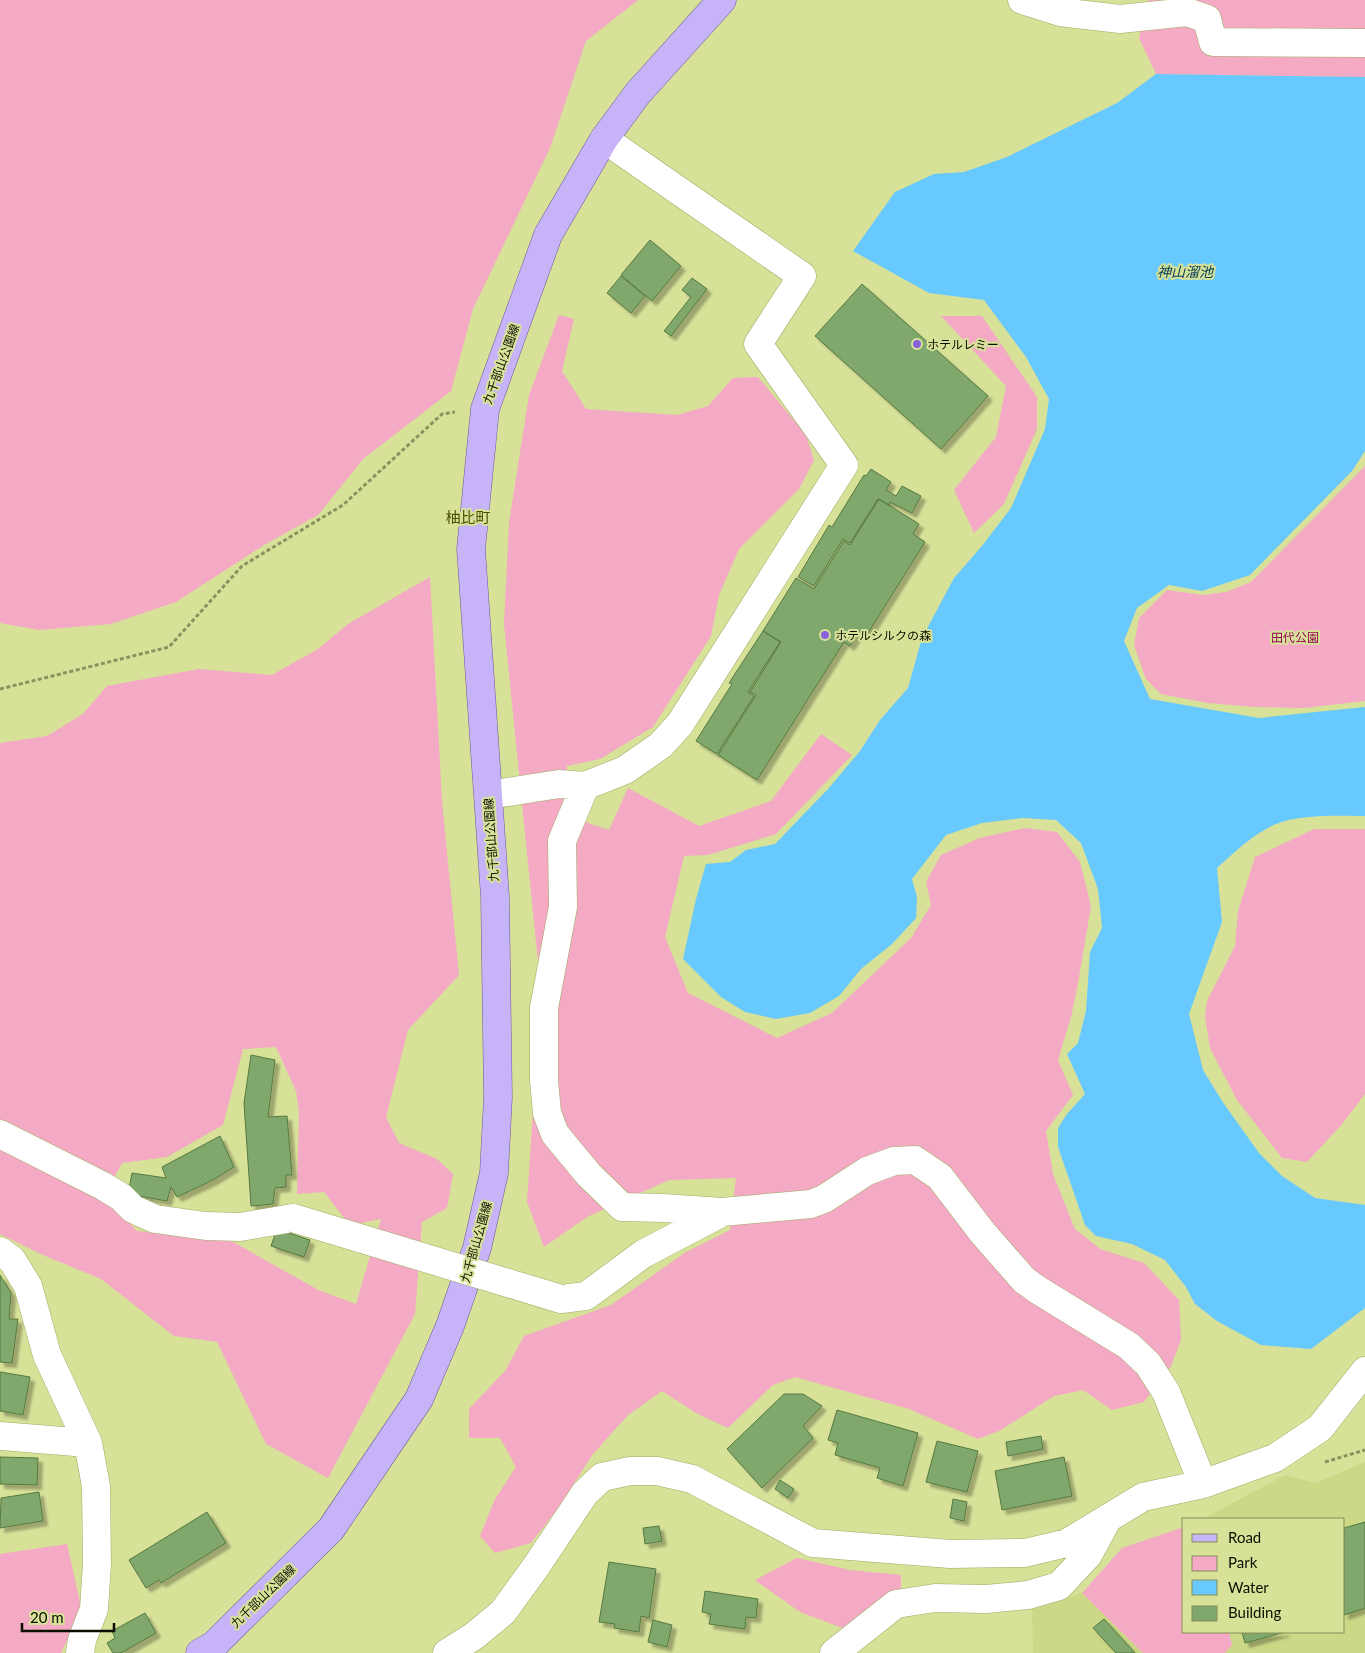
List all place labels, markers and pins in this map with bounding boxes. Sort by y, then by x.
place label: ホテルレミー [927,337,999,352]
marker: ホテルレミー [911,338,923,350]
place label: ホテルシルクの森 [835,628,931,643]
marker: ホテルシルクの森 [819,629,831,641]

